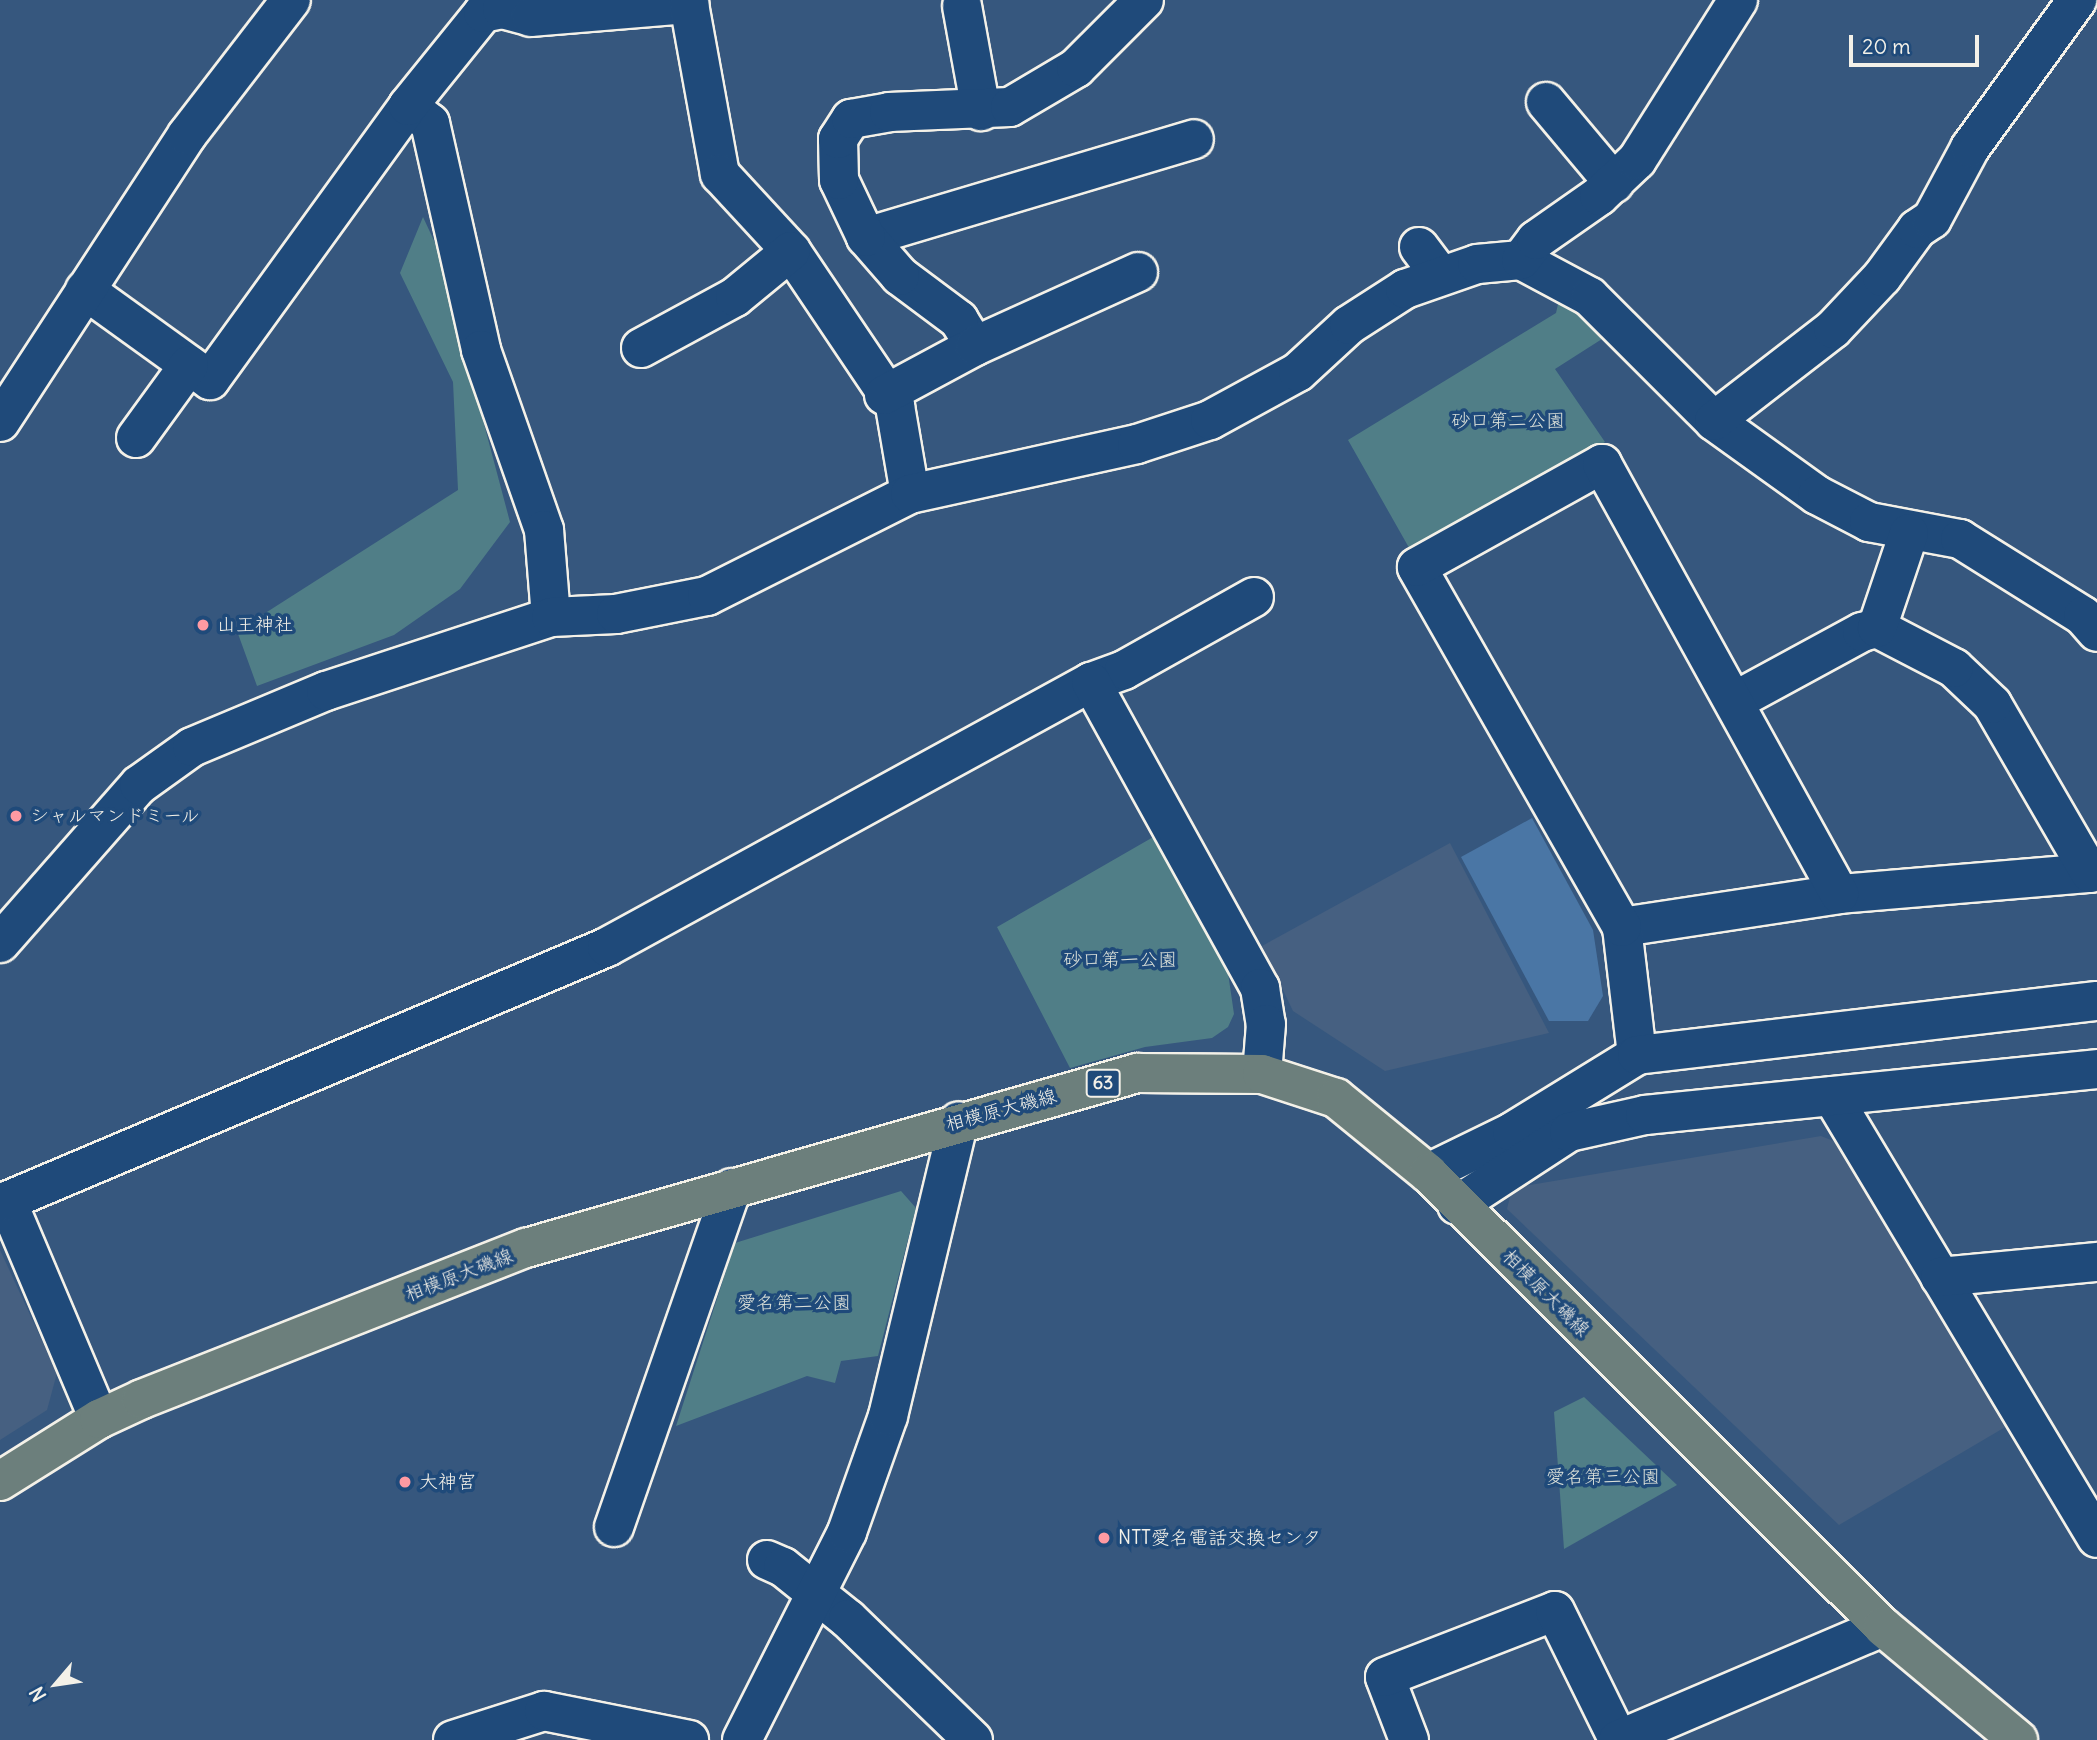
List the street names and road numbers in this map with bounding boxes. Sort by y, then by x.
road number: 63 [1086,1068,1120,1098]
street label: 相模原大磯線 [943,1084,1059,1136]
street label: 相模原大磯線 [402,1244,516,1306]
street label: 相模原大磯線 [1498,1245,1594,1341]

